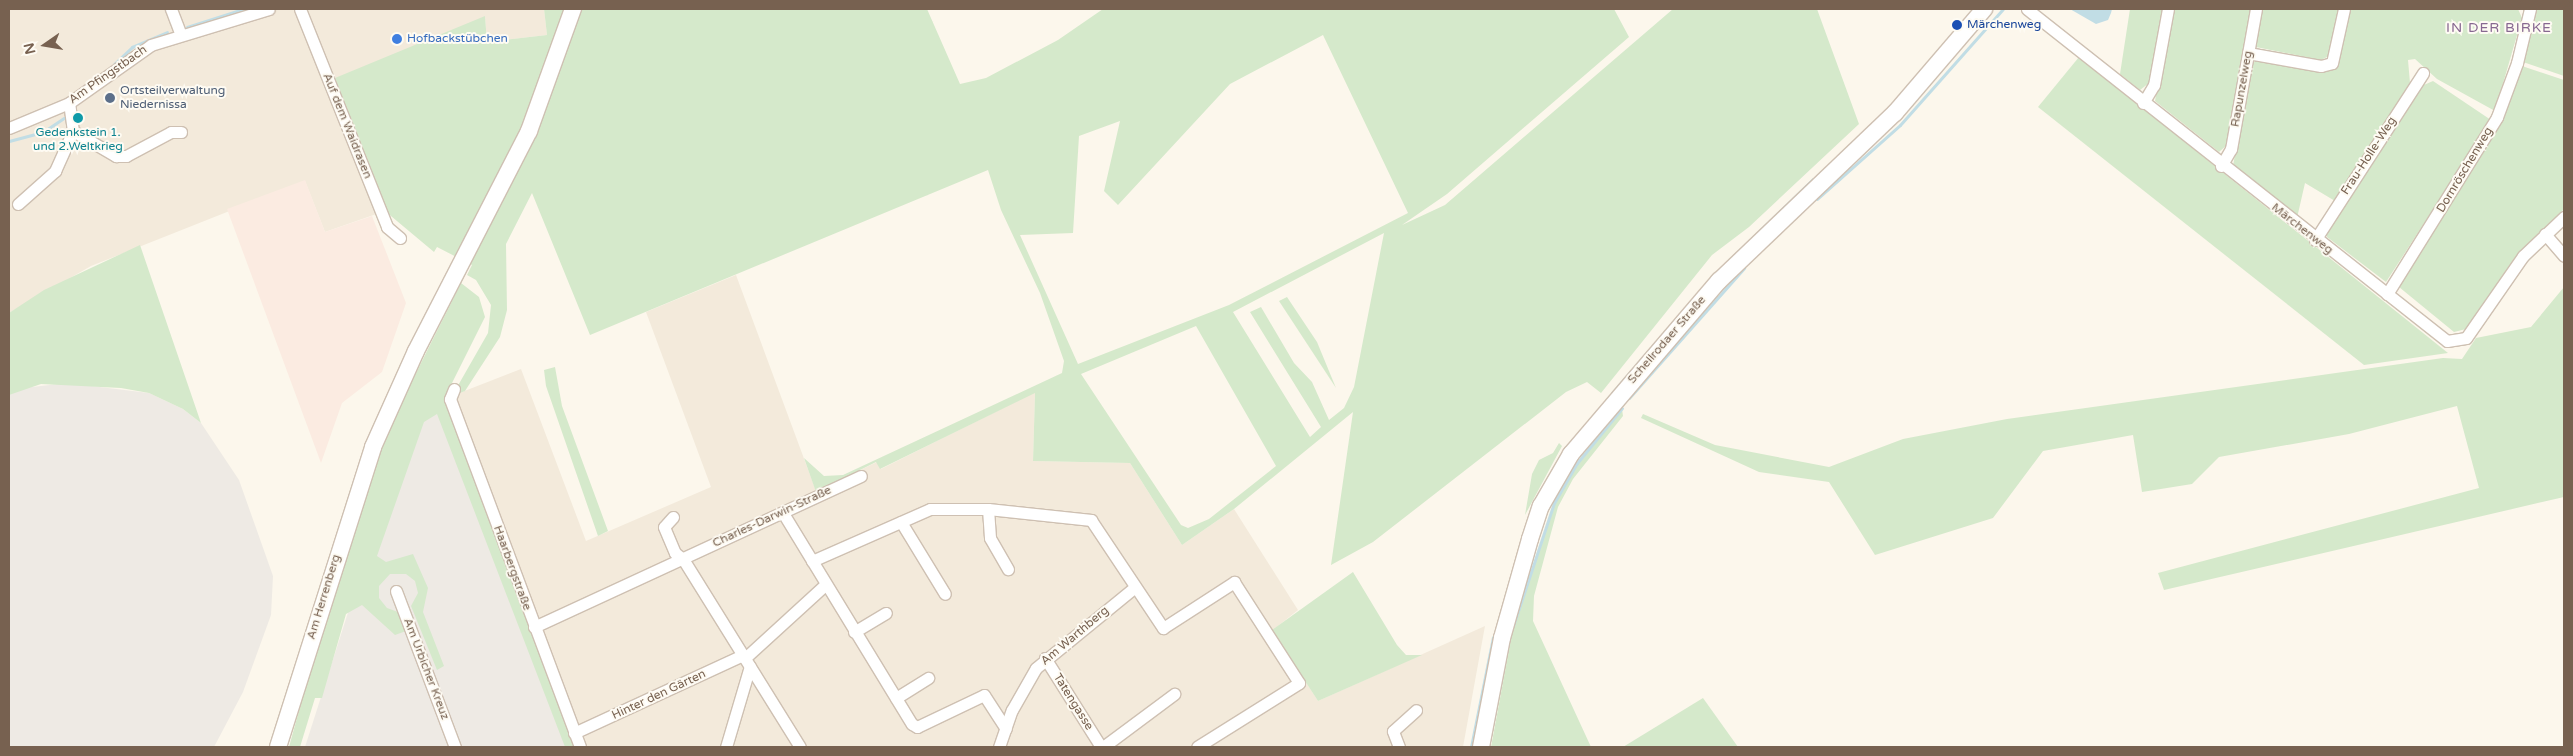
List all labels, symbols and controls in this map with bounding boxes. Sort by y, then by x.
place label: Märchenweg [1967,18,2041,32]
marker: Märchenweg [1951,19,1963,31]
north arrow [20,20,70,70]
district label: IN DER BIRKE [2445,20,2553,36]
place label: Hofbackstübchen [407,32,508,46]
marker: Hofbackstübchen [391,33,403,45]
text: N [20,41,39,56]
street label: Am Pfingstbach [66,43,150,107]
street label: Rapunzelweg [2228,50,2256,128]
street label: Auf dem Waidrasen [319,71,375,181]
place label: Ortsteilverwaltung Niedernissa [120,84,225,112]
marker: Ortsteilverwaltung Niedernissa [104,92,116,104]
marker: Gedenkstein 1. und 2.Weltkrieg [72,112,84,124]
street label: Frau-Holle-Weg [2338,114,2400,198]
street label: Dornröschenweg [2434,125,2496,215]
place label: Gedenkstein 1. und 2.Weltkrieg [33,126,123,154]
street label: Märchenweg [2268,200,2336,258]
street label: Schellrodaer Straße [1625,293,1709,387]
street label: Charles-Darwin-Straße [710,483,834,551]
street label: Haarbergstraße [490,524,534,612]
street label: Am Herrenberg [304,553,344,641]
street label: Am Warthberg [1038,603,1112,669]
street label: Am Urbicher Kreuz [400,616,452,722]
street label: Hinter den Gärten [610,667,708,723]
street label: Tatengasse [1050,671,1096,733]

